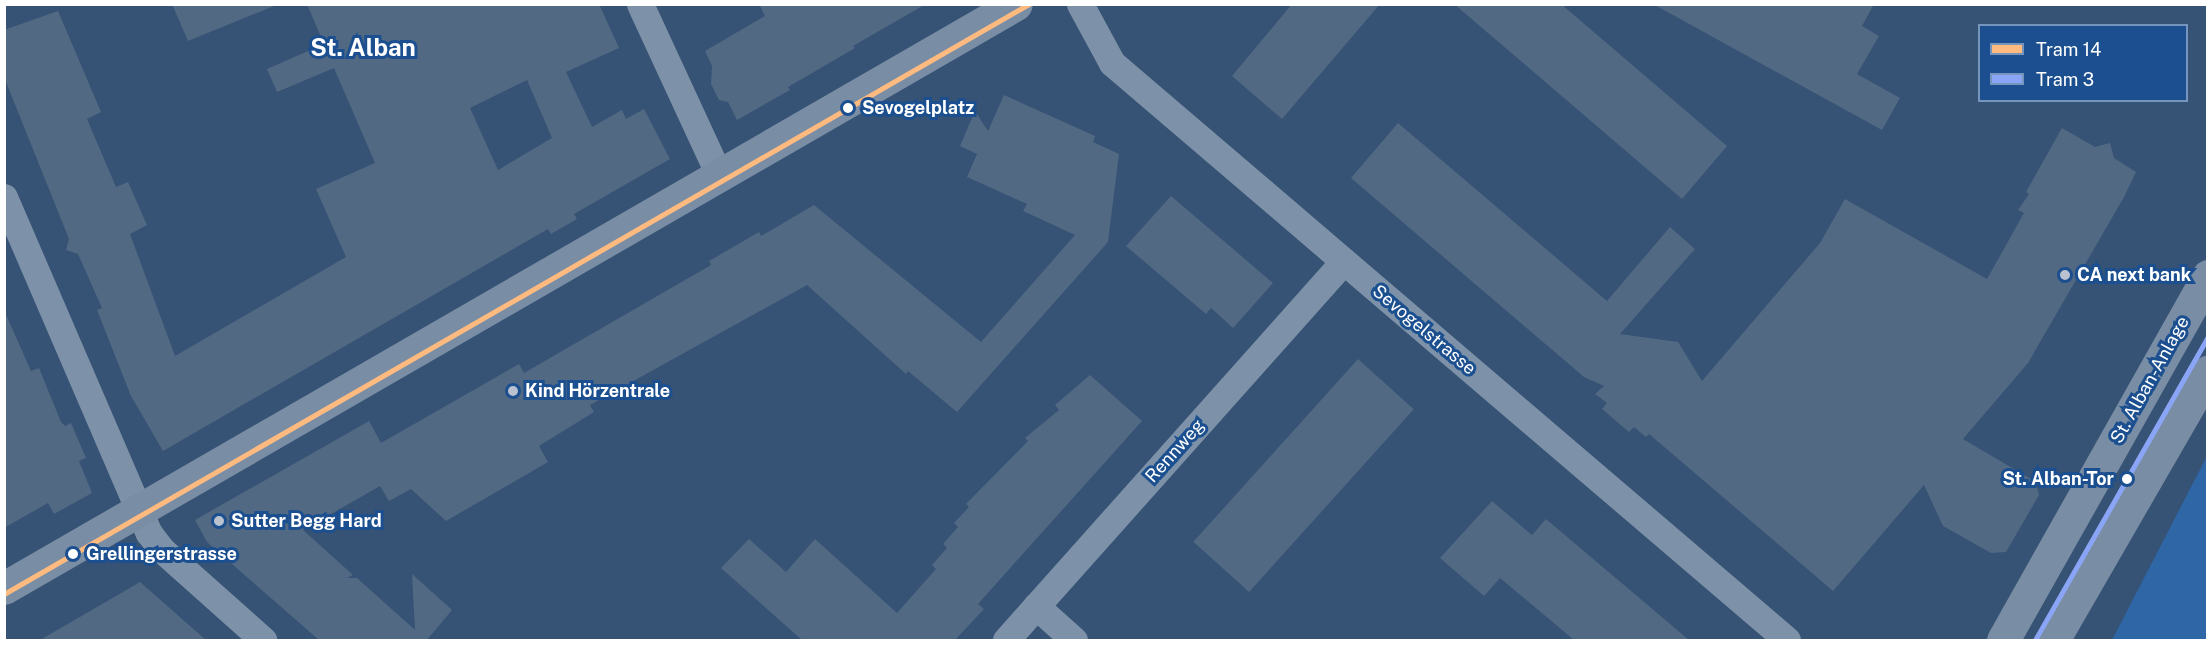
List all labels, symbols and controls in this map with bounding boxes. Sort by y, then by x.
legend [1978,24,2188,102]
district label: St. Alban [310,34,416,62]
text: Tram 14 [2036,39,2101,60]
text: Tram 3 [2036,69,2094,90]
place label: Sevogelplatz [862,97,974,119]
marker: Sevogelplatz [839,99,857,117]
place label: CA next bank [2077,264,2191,286]
marker: CA next bank [2058,268,2072,282]
street label: Sevogelstrasse [1368,281,1480,379]
street label: St. Alban-Anlage [2106,313,2194,447]
place label: Kind Hörzentrale [525,380,670,402]
marker: Kind Hörzentrale [506,384,520,398]
street label: Rennweg [1141,415,1209,487]
place label: St. Alban-Tor [2002,468,2114,490]
marker: St. Alban-Tor [2118,470,2136,488]
place label: Sutter Begg Hard [231,510,382,532]
marker: Sutter Begg Hard [212,514,226,528]
place label: Grellingerstrasse [86,543,237,565]
marker: Grellingerstrasse [64,545,82,563]

